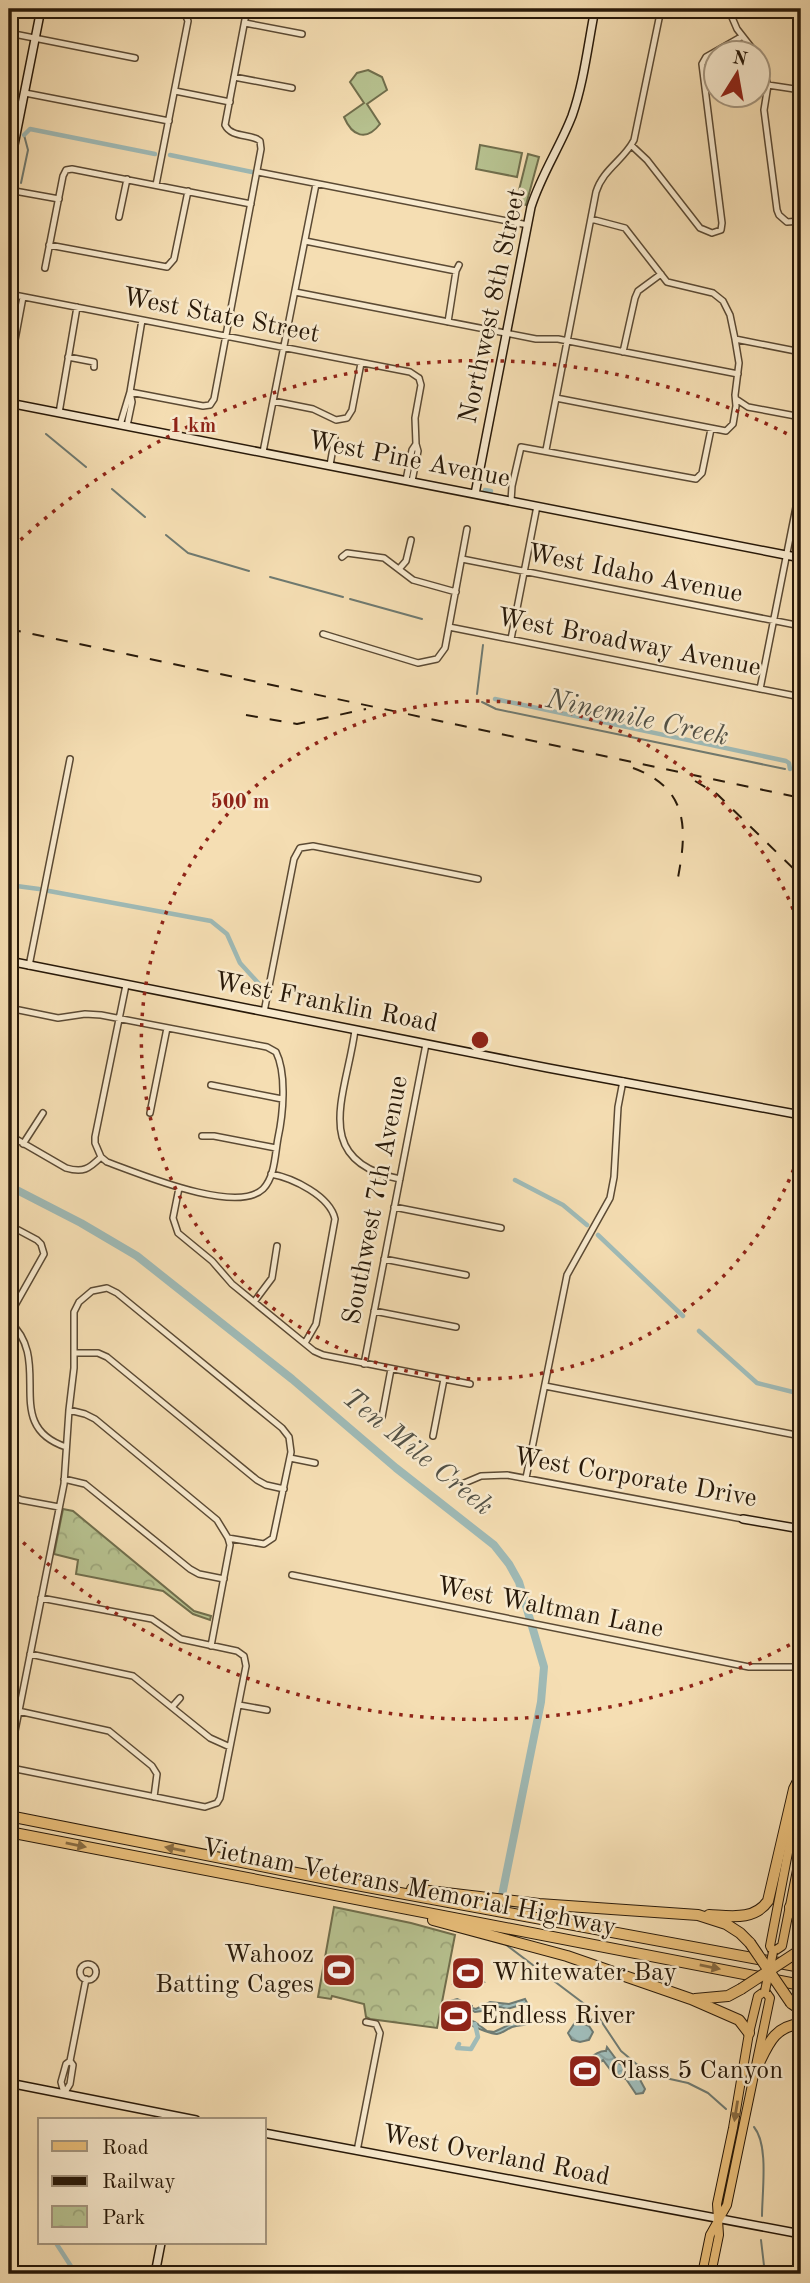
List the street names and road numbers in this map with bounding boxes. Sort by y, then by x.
street label: Northwest 8th Street [455,186,531,426]
street label: West State Street [120,284,322,348]
street label: West Pine Avenue [306,428,512,492]
street label: West Idaho Avenue [525,540,745,608]
street label: West Broadway Avenue [495,605,763,681]
street label: West Franklin Road [212,969,440,1037]
street label: Southwest 7th Avenue [339,1073,413,1327]
street label: West Corporate Drive [511,1444,759,1512]
street label: West Waltman Lane [434,1573,666,1643]
street label: Vietnam Veterans Memorial Highway [199,1835,619,1941]
street label: West Overland Road [380,2121,612,2191]

